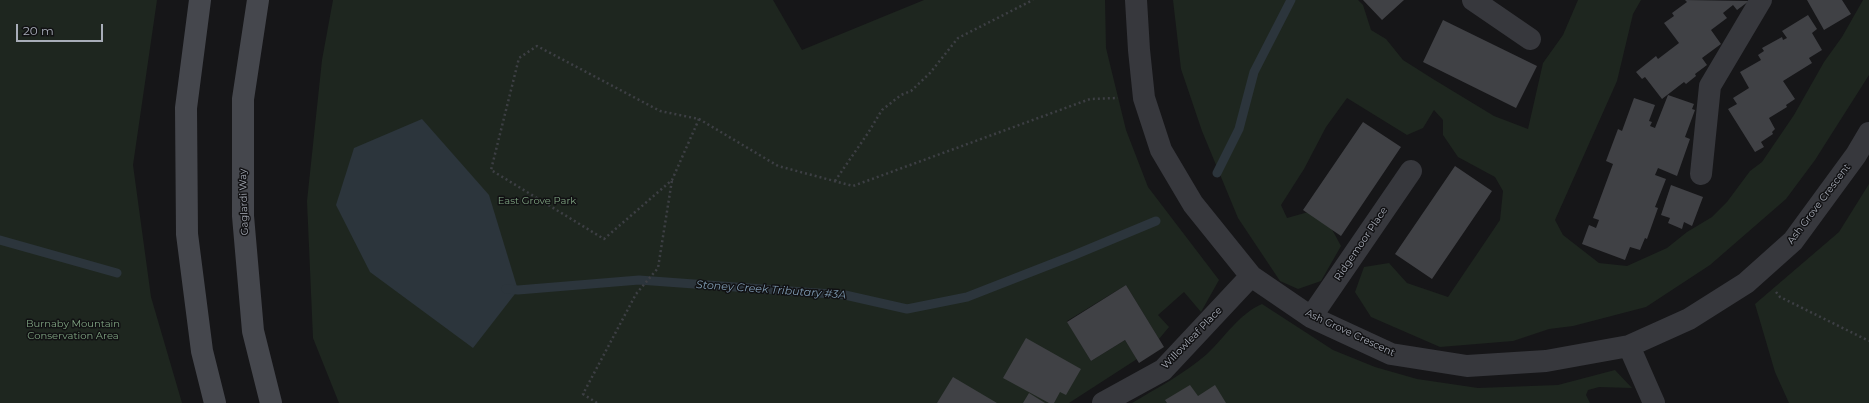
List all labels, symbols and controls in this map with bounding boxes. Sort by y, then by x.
scale bar [18,16,105,42]
text: 20 m [23,23,54,38]
street label: Ash Grove Crescent [1785,162,1853,246]
street label: Gaglardi Way [237,168,251,236]
park label: East Grove Park [498,195,576,207]
street label: Ridgemoor Place [1332,205,1390,283]
water label: Stoney Creek Tributary #3A [695,278,847,302]
street label: Willowleaf Place [1159,304,1225,372]
street label: Ash Grove Crescent [1303,307,1397,359]
park label: Burnaby Mountain Conservation Area [26,318,120,342]

